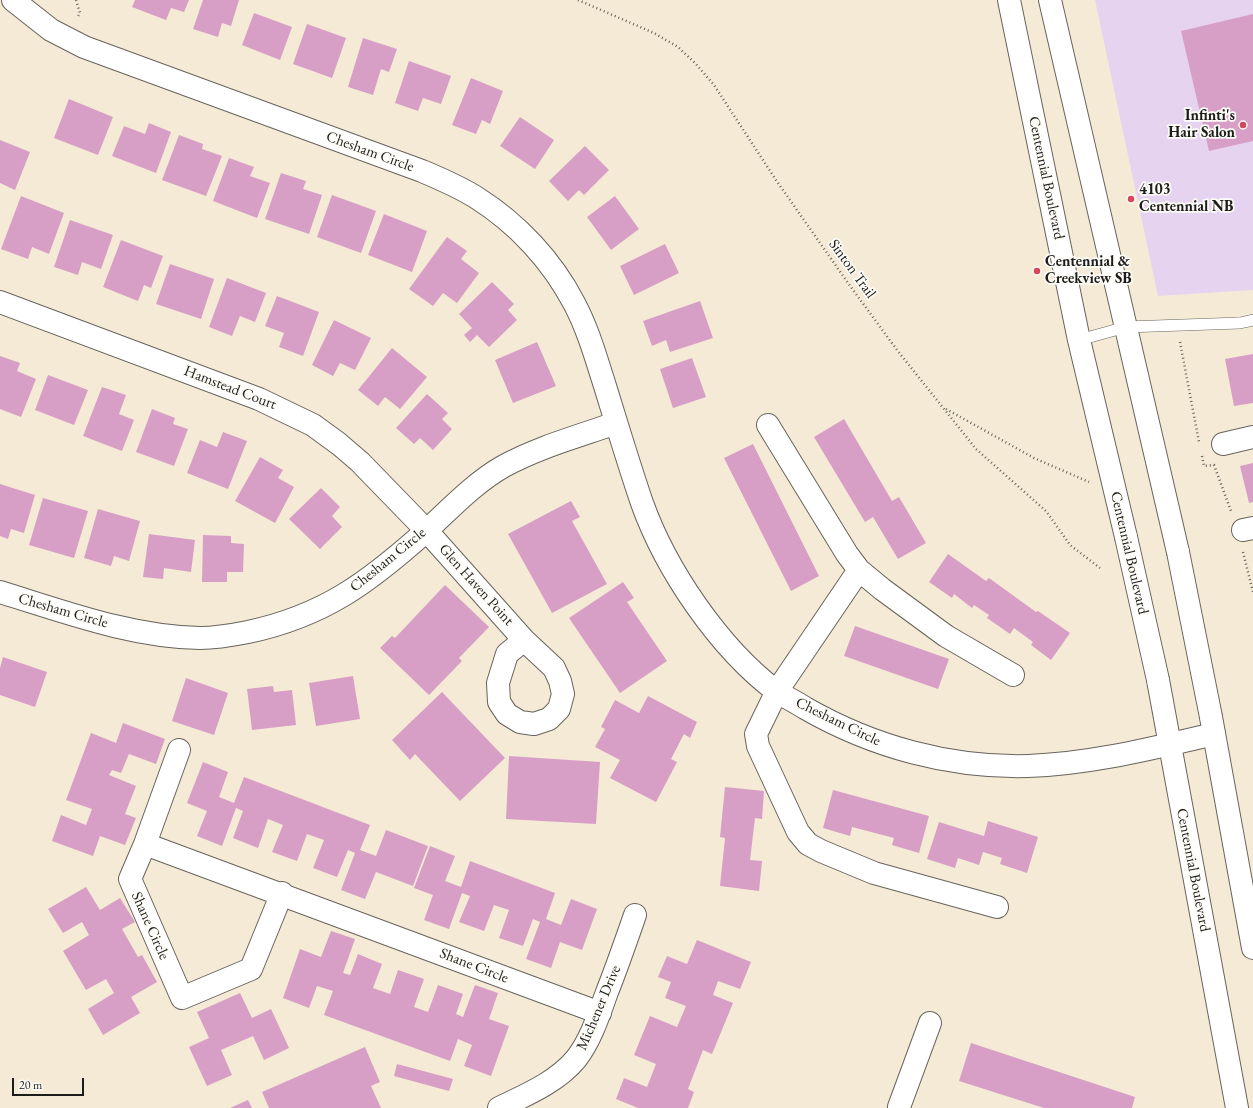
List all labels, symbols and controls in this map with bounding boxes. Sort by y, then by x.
place label: Infinti's Hair Salon [1168,107,1235,142]
street label: Centennial Boulevard [1024,115,1068,241]
marker: Infinti's Hair Salon [1238,120,1248,130]
street label: Chesham Circle [324,128,416,176]
place label: 4103 Centennial NB [1139,181,1233,216]
marker: 4103 Centennial NB [1126,194,1136,204]
street label: Sinton Trail [825,236,879,302]
place label: Centennial & Creekview SB [1045,253,1132,288]
marker: Centennial & Creekview SB [1032,266,1042,276]
street label: Hamstead Court [181,362,279,414]
street label: Centennial Boulevard [1106,490,1152,616]
street label: Chesham Circle [346,524,430,596]
street label: Glen Haven Point [435,541,517,629]
street label: Chesham Circle [16,590,110,632]
street label: Chesham Circle [793,694,883,750]
street label: Centennial Boulevard [1172,807,1214,933]
street label: Shane Circle [127,889,173,963]
street label: Shane Circle [437,945,511,987]
street label: Michener Drive [573,963,625,1053]
scale bar [14,1070,86,1096]
text: 20 m [19,1077,42,1093]

